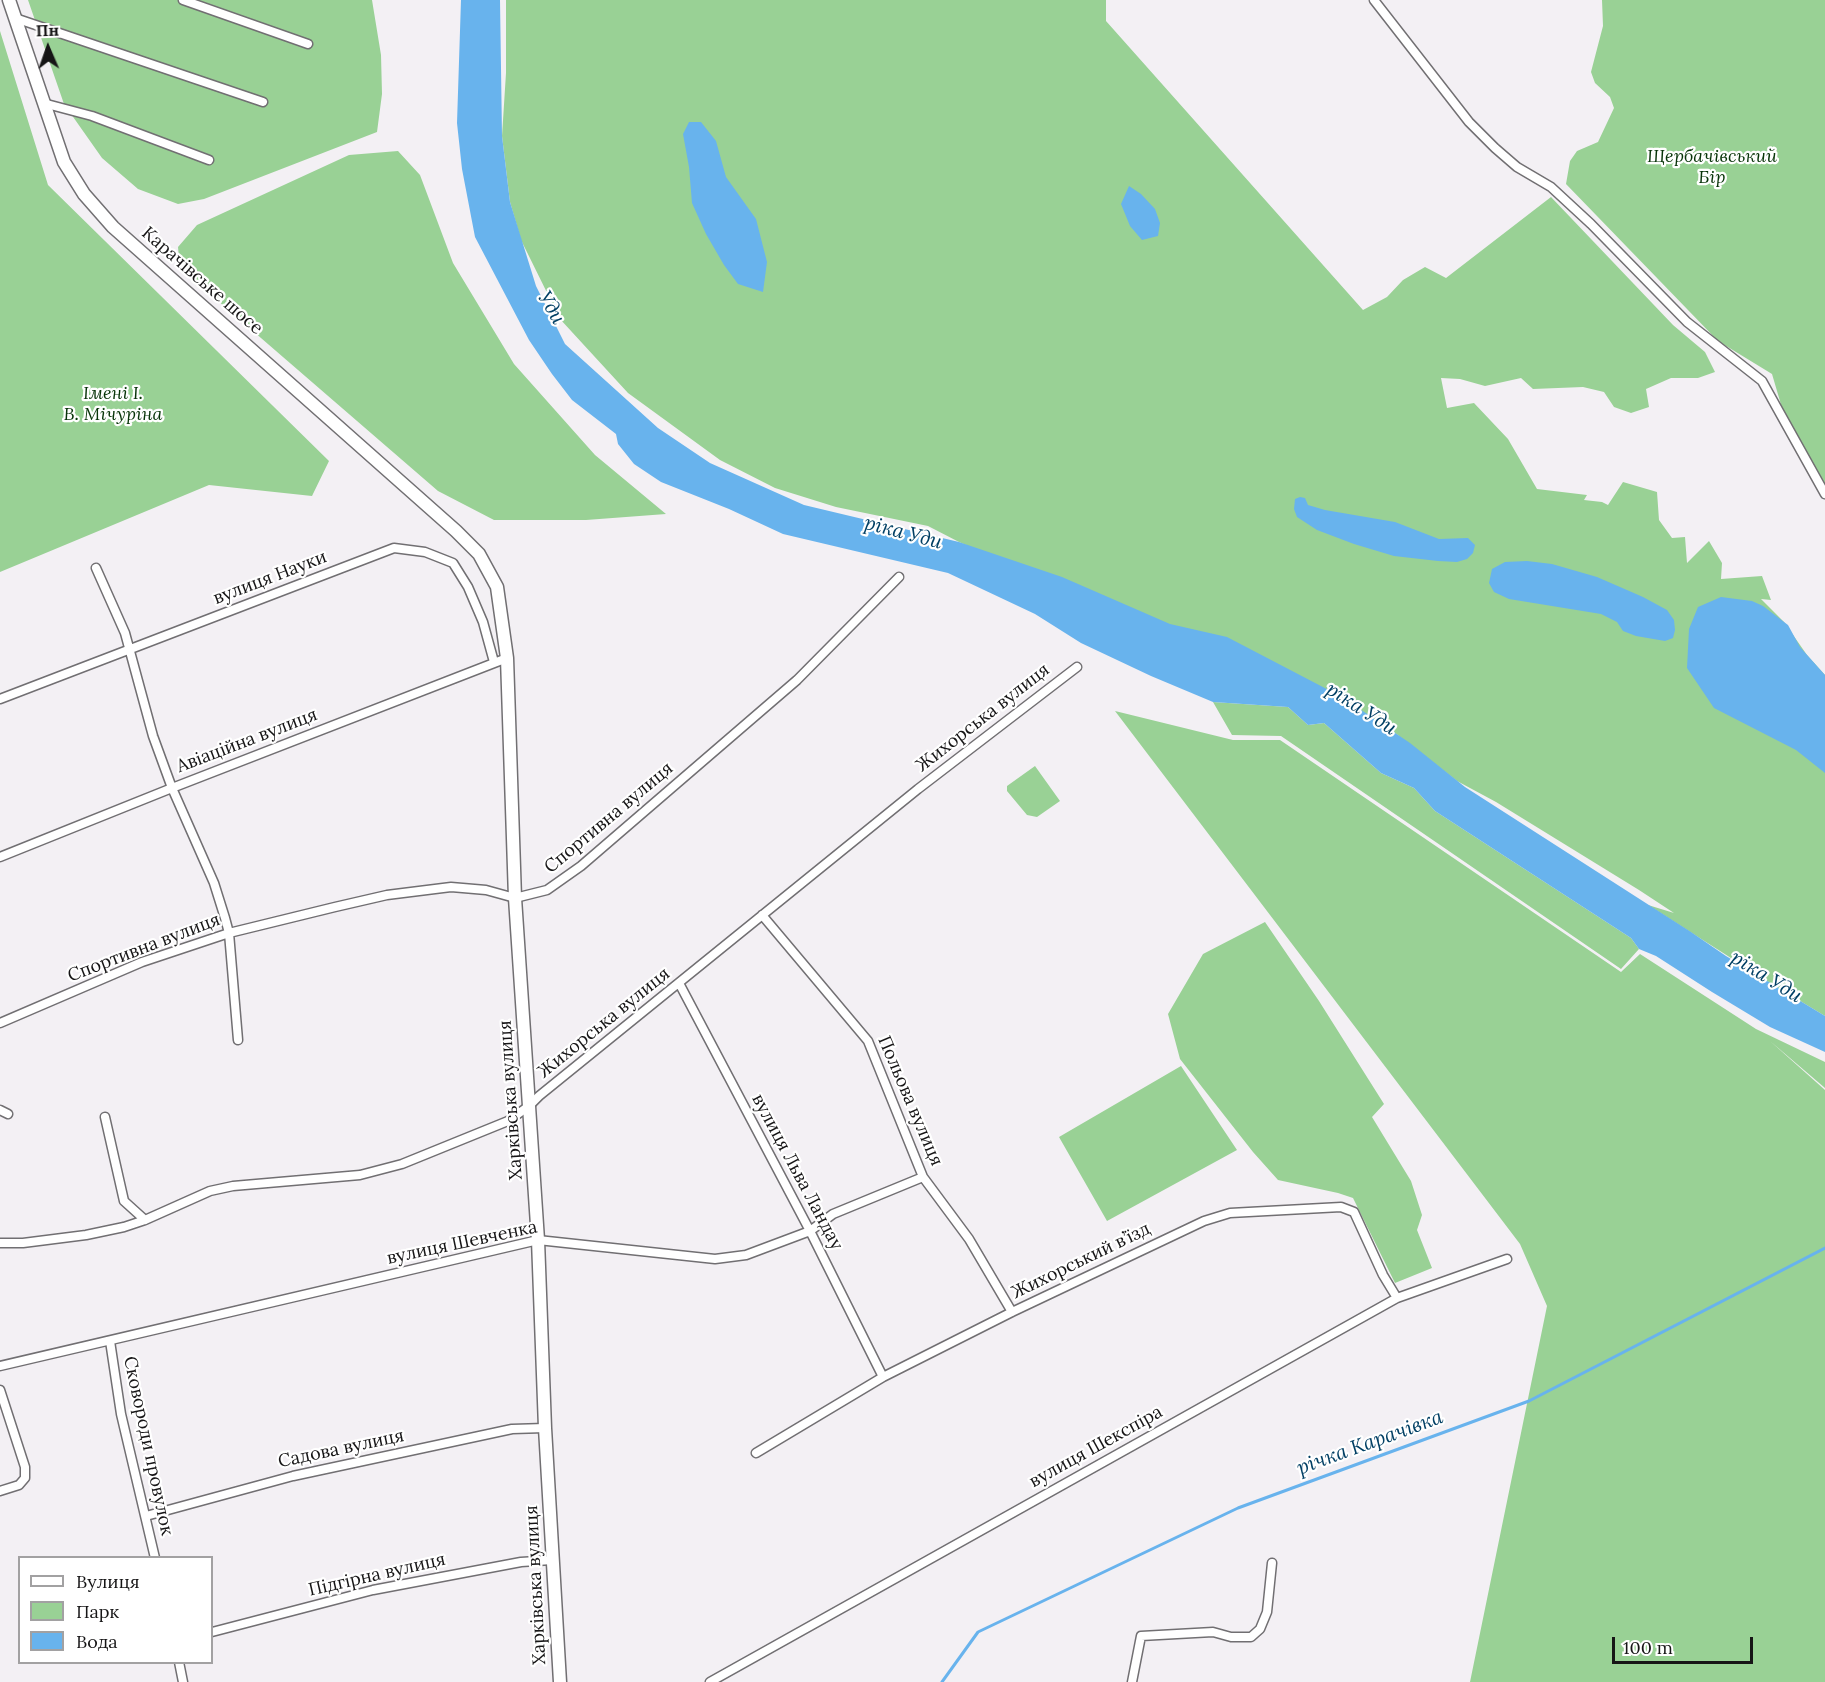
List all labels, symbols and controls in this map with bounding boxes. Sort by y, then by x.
north arrow [18,18,78,78]
text: Пн [35,20,59,40]
park label: Щербачівський Бір [1647,146,1777,188]
street label: Карачівське шосе [137,222,267,340]
water label: Уди [532,287,570,329]
park label: Імені І. В. Мічуріна [64,383,162,426]
water label: ріка Уди [861,511,945,555]
street label: вулиця Науки [210,546,330,610]
street label: Жихорська вулиця [912,659,1054,777]
water label: ріка Уди [1321,677,1401,741]
street label: Авіаційна вулиця [173,704,321,778]
street label: Спортивна вулиця [540,758,678,878]
street label: Спортивна вулиця [65,909,223,987]
water label: ріка Уди [1726,946,1806,1008]
street label: Жихорська вулиця [534,963,674,1083]
street label: Харківська вулиця [495,1020,527,1180]
street label: Польова вулиця [873,1033,947,1169]
street label: вулиця Льва Ландау [747,1090,847,1254]
street label: вулиця Шевченка [385,1217,539,1269]
street label: Жихорський в’їзд [1008,1218,1154,1304]
street label: Сковороди провулок [118,1354,178,1538]
street label: вулиця Шекспіра [1026,1401,1166,1493]
water label: річка Карачівка [1294,1405,1446,1481]
street label: Садова вулиця [276,1425,406,1473]
street label: Харківська вулиця [521,1505,551,1665]
street label: Підгірна вулиця [306,1549,448,1601]
legend [18,1556,213,1664]
text: Вулиця [76,1570,139,1593]
text: Парк [76,1600,119,1623]
scale bar [1615,1625,1756,1663]
text: Вода [76,1630,118,1653]
text: 100 m [1623,1636,1673,1659]

